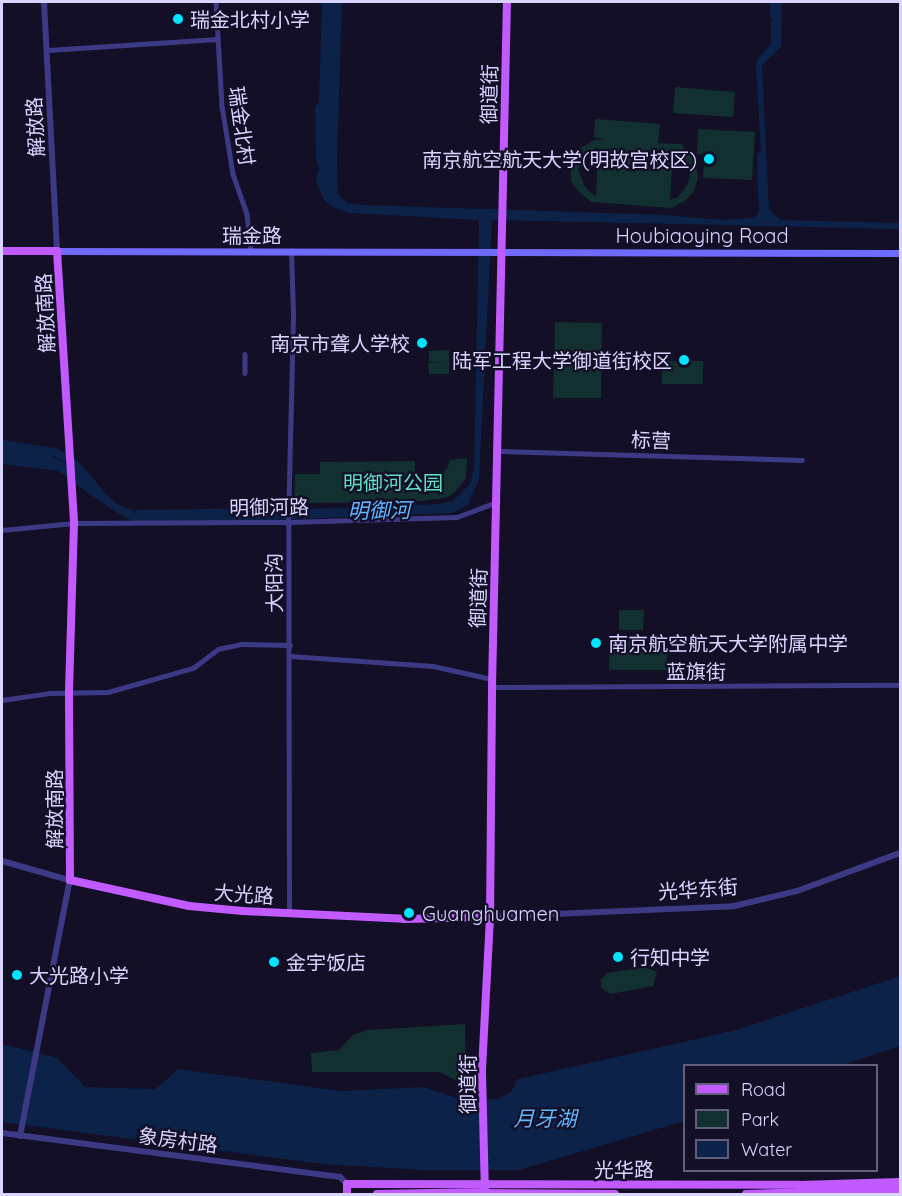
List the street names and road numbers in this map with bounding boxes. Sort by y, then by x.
street label: 御道街 [476,64,502,124]
street label: 瑞金北村 [225,85,259,167]
street label: 解放路 [21,96,49,158]
street label: 瑞金路 [222,223,282,247]
street label: Houbiaoying Road [615,223,789,247]
street label: 解放南路 [31,272,59,354]
street label: 标营 [631,427,671,453]
street label: 明御河路 [229,494,309,520]
street label: 大阳沟 [261,553,287,613]
street label: 御道街 [465,568,491,628]
street label: 蓝旗街 [666,659,726,683]
street label: 解放南路 [42,769,66,849]
street label: 光华东街 [657,874,739,904]
street label: 大光路 [213,880,275,908]
street label: 御道街 [455,1054,479,1114]
street label: 象房村路 [137,1123,219,1157]
street label: 光华路 [594,1157,654,1181]

